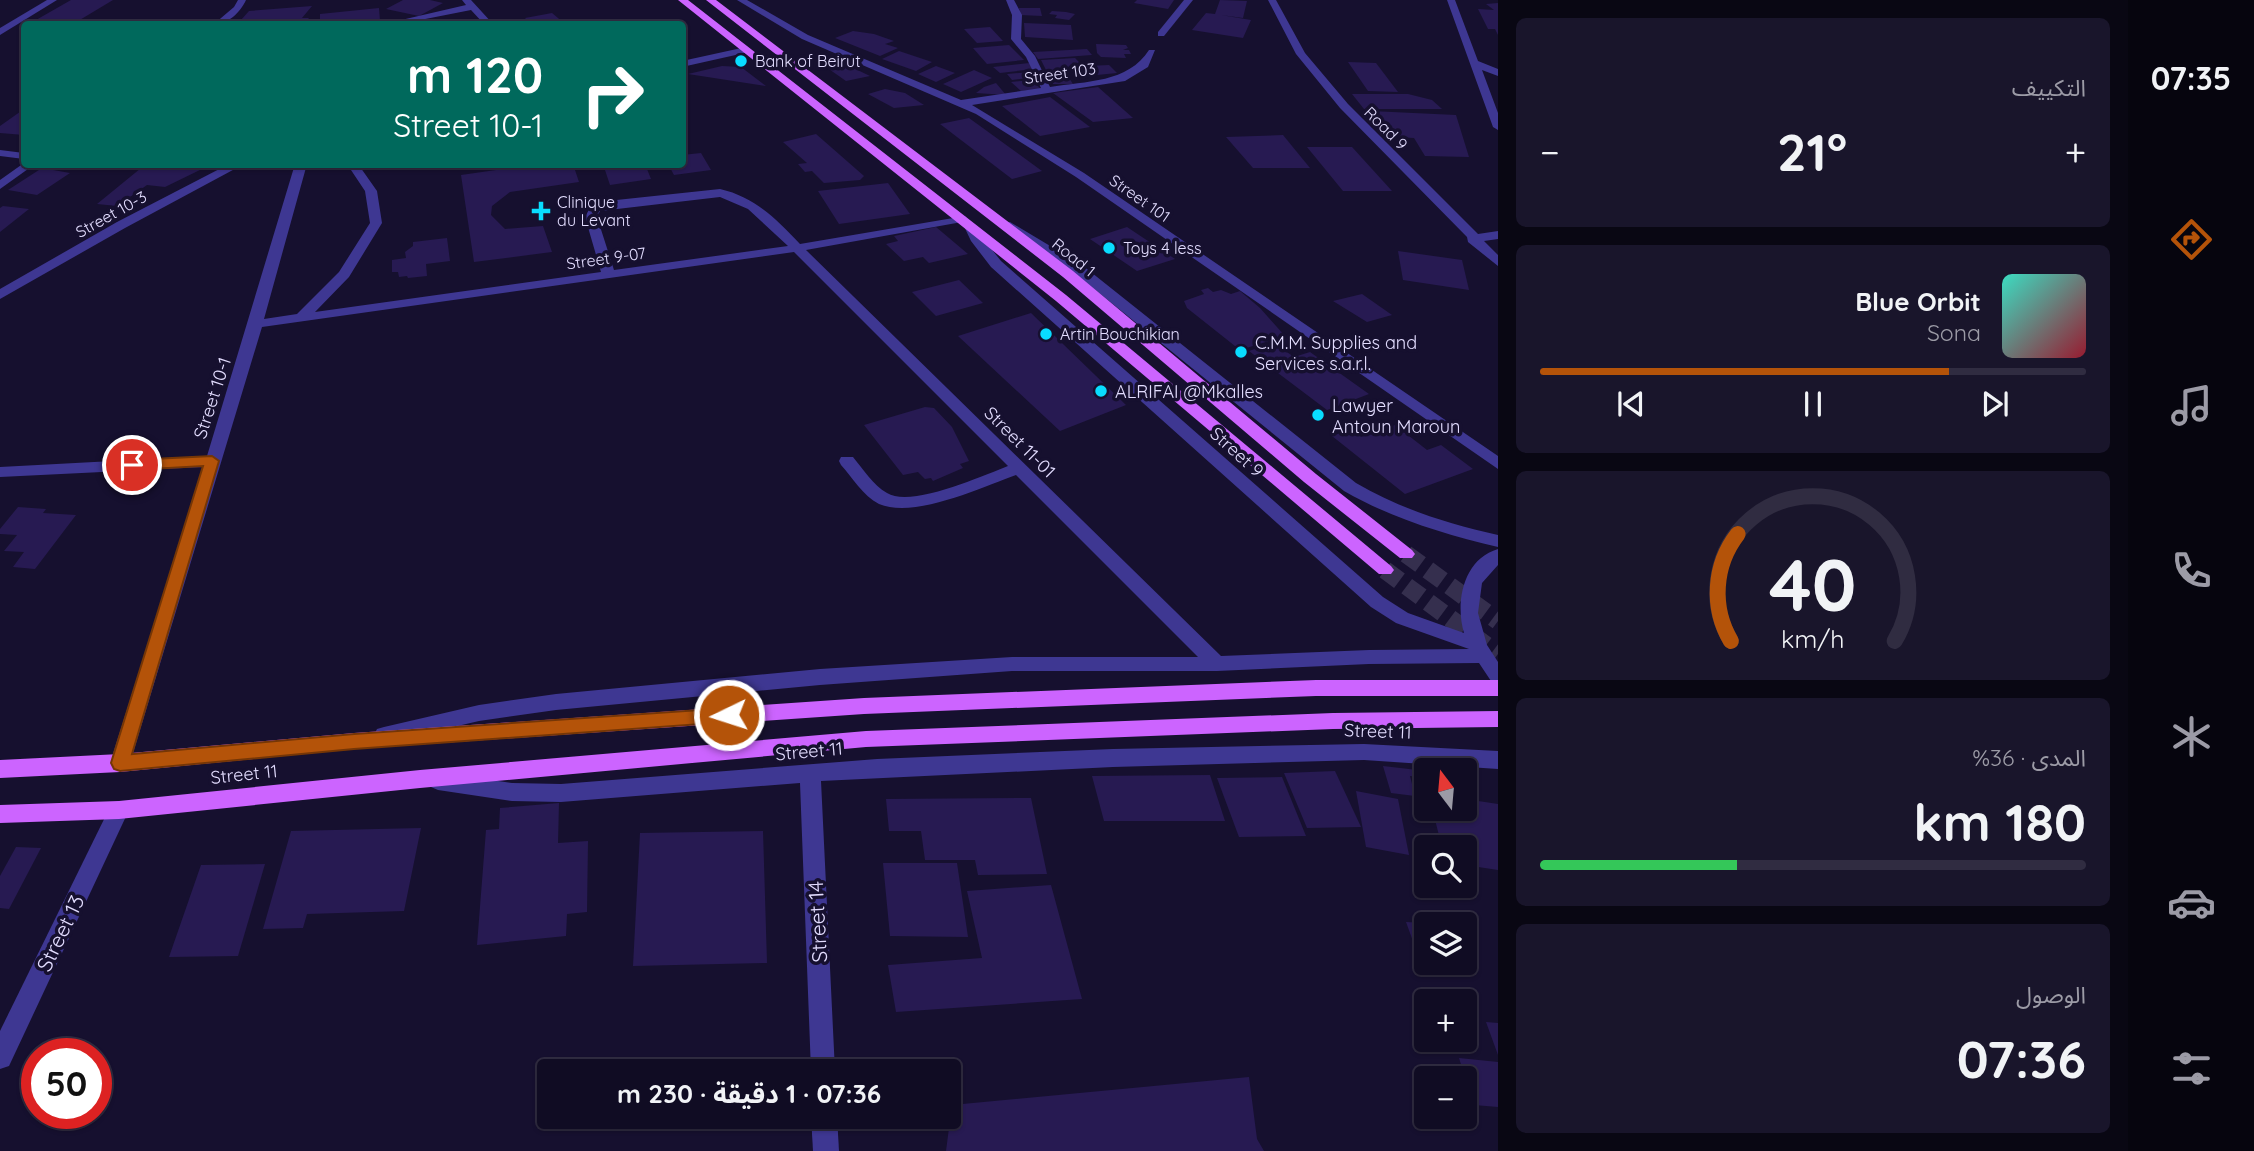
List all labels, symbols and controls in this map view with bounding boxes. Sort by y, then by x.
text: 120 m [407,44,543,105]
icon: right [567,49,658,140]
place label: Bank of Beirut [755,51,861,71]
marker: Bank of Beirut [733,53,749,69]
street label: Street 103 [1023,58,1097,88]
text: 07:35 [2151,58,2231,98]
text: التكييف [2012,73,2086,102]
street label: Road 9 [1360,102,1412,154]
text: Street 10-1 [393,105,543,145]
text: 21° [1777,119,1847,184]
text: − [1540,128,1560,176]
text: + [2065,128,2086,176]
street label: Street 101 [1106,170,1174,226]
street label: Street 10-3 [72,186,150,242]
place label: Clinique du Levant [557,192,631,230]
marker: Clinique du Levant [531,201,551,221]
icon: directions [2167,215,2216,264]
street label: Road 1 [1048,234,1100,280]
place label: Toys 4 less [1123,238,1202,258]
marker: Toys 4 less [1101,240,1117,256]
street label: Street 9-07 [565,243,647,273]
text: Blue Orbit [1855,285,1981,318]
text: Sona [1927,318,1981,347]
place label: Artin Bouchikian [1060,324,1180,344]
marker: Artin Bouchikian [1038,326,1054,342]
place label: C.M.M. Supplies and Services s.a.r.l. [1255,331,1417,375]
marker: C.M.M. Supplies and Services s.a.r.l. [1233,344,1249,360]
street label: Street 10-1 [188,354,236,442]
place label: ALRIFAI @Mkalles [1115,380,1263,403]
icon: music [2167,381,2216,430]
marker: ALRIFAI @Mkalles [1093,383,1109,399]
icon: previous [1612,385,1650,423]
icon: pause [1794,385,1832,423]
icon: next [1976,385,2014,423]
place label: Lawyer Antoun Maroun [1332,394,1460,438]
street label: Street 11-01 [979,401,1061,483]
marker: Lawyer Antoun Maroun [1310,407,1326,423]
street label: Street 9 [1205,422,1269,482]
pin [102,435,162,495]
icon: arrive [113,446,151,484]
text: 40 [1769,539,1857,630]
icon: phone [2167,546,2216,595]
text: km/h [1781,623,1845,654]
position arrow [692,678,766,752]
icon: climate [2167,712,2216,761]
street label: Street 11 [1344,718,1412,744]
street label: Street 11 [774,737,844,765]
text: المدى · 36% [1972,743,2086,772]
north arrow [1414,758,1477,821]
map controls [1414,758,1477,1129]
street label: Street 11 [209,759,279,789]
text: 180 km [1913,789,2086,854]
button: search [1414,835,1477,898]
icon: car [2167,878,2216,927]
street label: Street 14 [802,881,832,963]
street label: Street 13 [30,890,90,976]
button: layers [1414,912,1477,975]
text: الوصول [2016,980,2086,1009]
button: + [1414,989,1477,1052]
text: 07:36 [1957,1026,2086,1091]
speed limit sign: 50 [21,1038,112,1129]
icon: filters [2167,1044,2216,1093]
button: − [1414,1066,1477,1129]
text: 07:36 · 1 دقيقة · 230 m [617,1077,881,1110]

